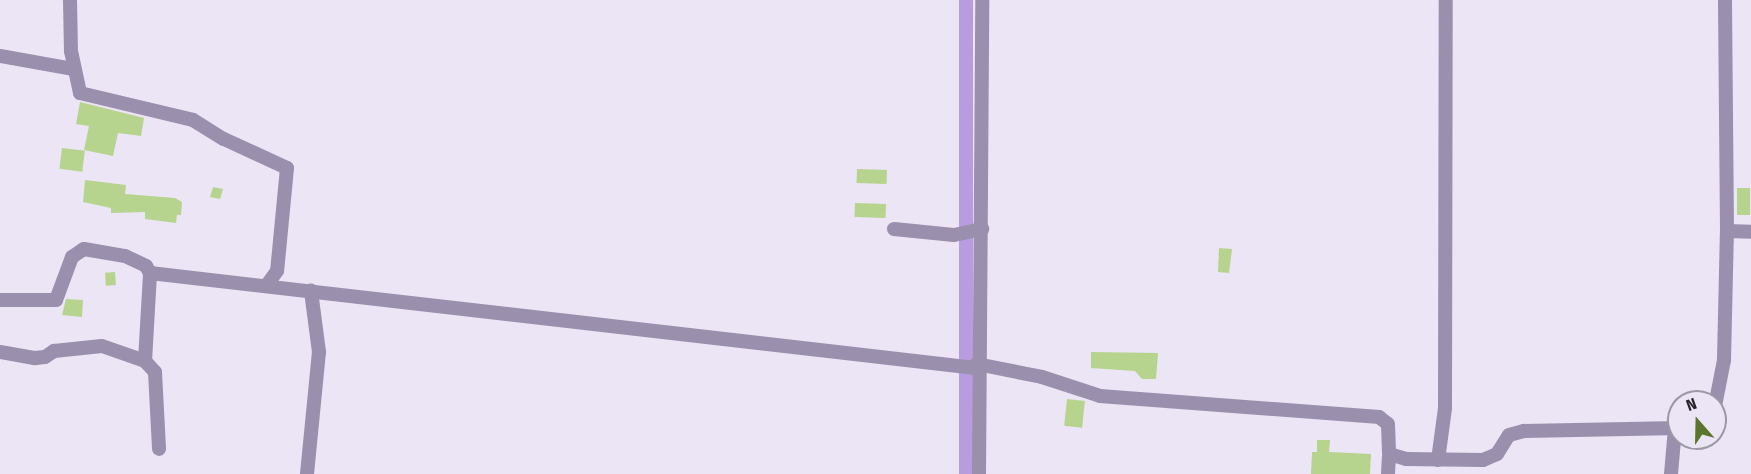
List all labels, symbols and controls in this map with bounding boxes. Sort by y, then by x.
north arrow [1667,390,1727,450]
text: N [1684,394,1699,415]

